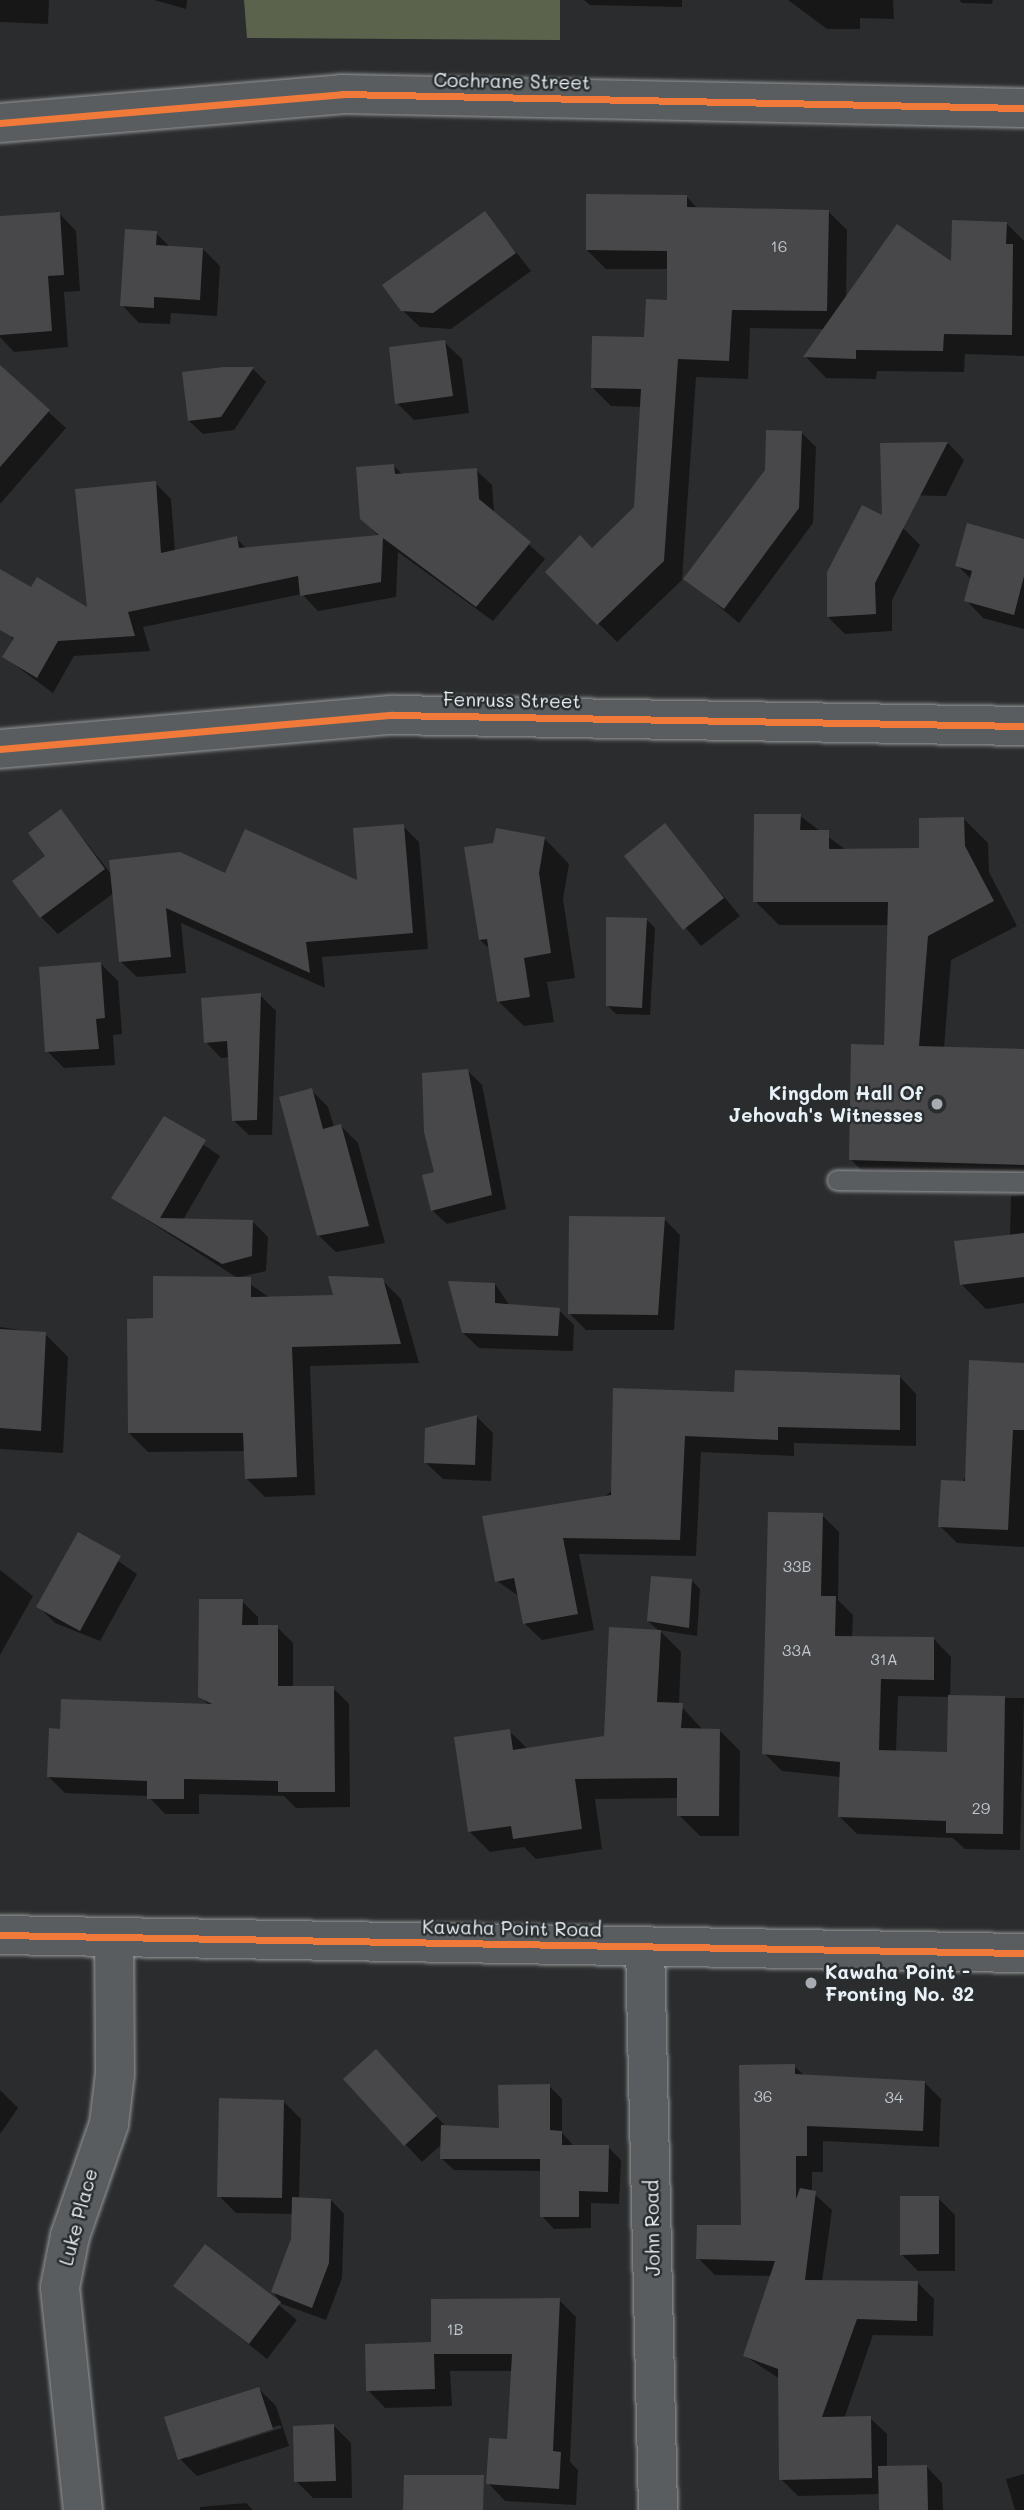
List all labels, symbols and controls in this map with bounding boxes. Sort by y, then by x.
street label: Cochrane Street [433,68,591,94]
house number: 16 [771,236,787,256]
street label: Fenruss Street [443,687,581,713]
place label: Kingdom Hall Of Jehovah's Witnesses [729,1082,923,1126]
marker: Kingdom Hall Of Jehovah's Witnesses [929,1096,945,1112]
house number: 33B [783,1556,811,1576]
house number: 33A [782,1640,812,1660]
house number: 31A [870,1649,898,1669]
house number: 29 [972,1798,990,1818]
street label: Kawaha Point Road [422,1915,602,1941]
place label: Kawaha Point - Fronting No. 32 [825,1961,974,2005]
marker: Kawaha Point - Fronting No. 32 [803,1975,819,1991]
house number: 36 [753,2086,773,2106]
house number: 34 [885,2087,903,2107]
street label: Luke Place [54,2166,102,2268]
street label: John Road [640,2180,664,2276]
house number: 1B [446,2319,464,2339]

